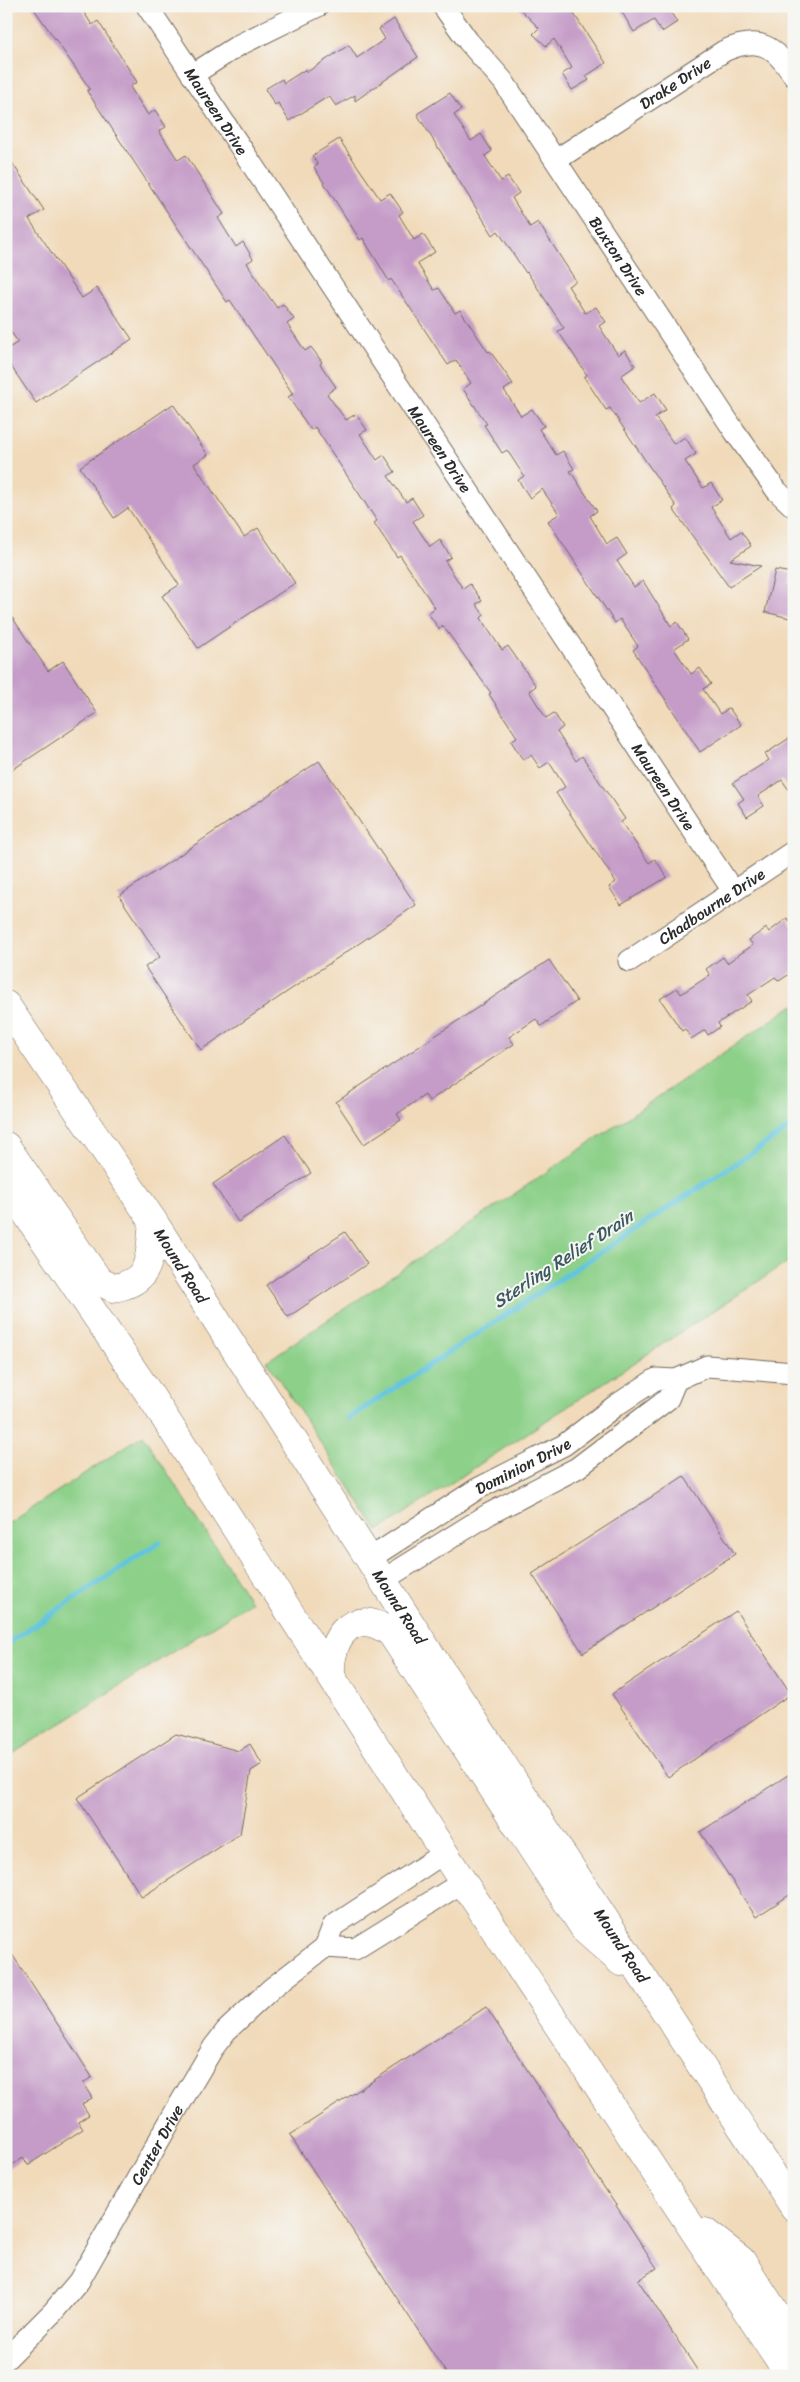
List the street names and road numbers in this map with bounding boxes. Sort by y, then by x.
street label: Drake Drive [633,48,717,117]
street label: Maureen Drive [177,61,257,161]
street label: Buxton Drive [581,210,656,302]
street label: Maureen Drive [400,399,480,499]
street label: Maureen Drive [624,736,704,837]
street label: Chadbourne Drive [652,860,771,952]
street label: Mound Road [146,1222,217,1310]
street label: Dominion Drive [470,1430,578,1502]
street label: Mound Road [365,1563,436,1652]
street label: Mound Road [586,1902,658,1990]
street label: Center Drive [122,2099,191,2190]

